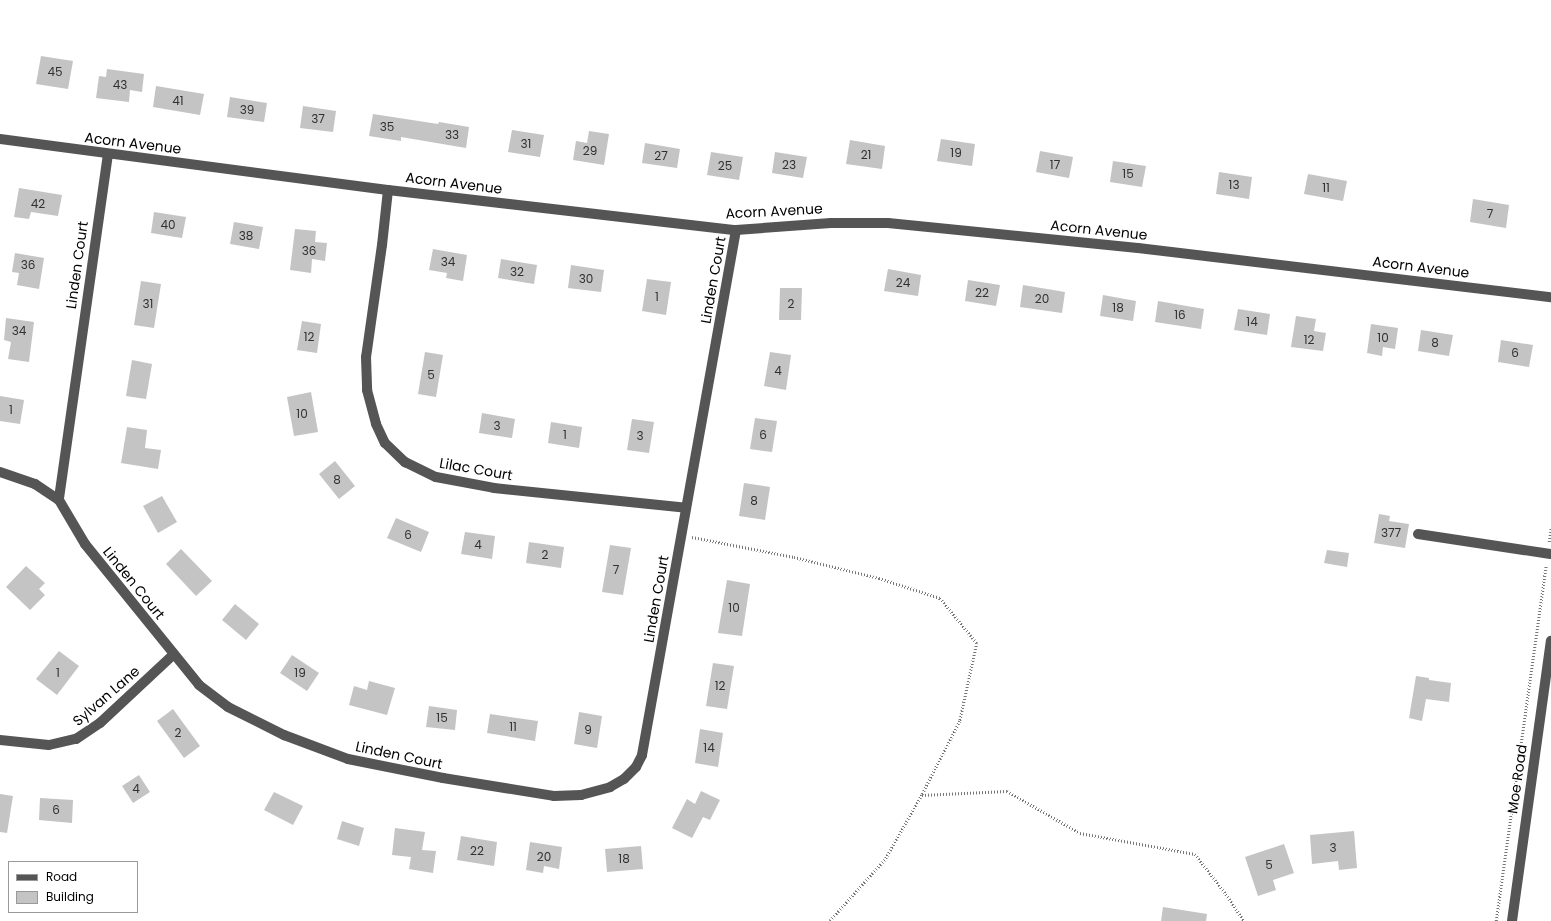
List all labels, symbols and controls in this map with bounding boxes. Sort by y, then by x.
house number: 45 [47,65,63,79]
house number: 43 [113,78,127,92]
house number: 41 [172,94,184,108]
house number: 39 [240,103,254,117]
house number: 37 [311,112,325,126]
house number: 35 [380,120,394,134]
house number: 33 [445,128,459,142]
street label: Acorn Avenue [84,129,182,157]
house number: 31 [521,137,531,151]
house number: 29 [583,144,597,158]
house number: 19 [950,146,962,160]
house number: 21 [861,148,871,162]
house number: 27 [654,149,668,163]
house number: 23 [782,158,796,172]
house number: 17 [1050,158,1060,172]
house number: 25 [718,159,732,173]
house number: 15 [1122,167,1134,181]
street label: Acorn Avenue [405,169,503,197]
house number: 13 [1229,178,1239,192]
house number: 11 [1322,181,1330,195]
house number: 42 [31,197,45,211]
street label: Acorn Avenue [725,200,823,222]
house number: 7 [1487,207,1493,221]
street label: Acorn Avenue [1050,217,1148,243]
house number: 40 [160,218,176,232]
street label: Linden Court [63,220,91,310]
house number: 38 [239,229,253,243]
street label: Linden Court [697,235,729,325]
house number: 36 [302,244,316,258]
street label: Acorn Avenue [1372,253,1470,281]
house number: 34 [441,255,455,269]
house number: 36 [21,258,35,272]
house number: 32 [510,265,524,279]
house number: 30 [579,272,593,286]
house number: 24 [896,276,910,290]
house number: 22 [975,286,989,300]
house number: 1 [655,290,659,304]
house number: 20 [1035,292,1049,306]
house number: 31 [143,297,153,311]
house number: 2 [788,297,794,311]
house number: 18 [1112,301,1124,315]
house number: 16 [1174,308,1186,322]
house number: 14 [1246,315,1258,329]
house number: 34 [12,324,26,338]
house number: 12 [304,330,314,344]
house number: 10 [1377,331,1389,345]
house number: 12 [1304,333,1314,347]
house number: 8 [1431,336,1439,350]
house number: 6 [1511,346,1519,360]
house number: 4 [774,364,782,378]
house number: 5 [427,368,435,382]
house number: 1 [9,403,13,417]
house number: 10 [296,407,308,421]
house number: 3 [493,419,501,433]
house number: 1 [563,428,567,442]
house number: 6 [759,428,767,442]
house number: 3 [636,429,644,443]
street label: Lilac Court [438,454,514,484]
house number: 8 [333,473,341,487]
house number: 8 [750,494,758,508]
house number: 377 [1381,526,1401,540]
house number: 6 [404,528,412,542]
house number: 4 [474,538,482,552]
street label: Linden Court [100,543,168,623]
house number: 2 [542,548,548,562]
street label: Linden Court [640,554,672,644]
house number: 7 [613,563,619,577]
house number: 10 [728,601,740,615]
street label: Sylvan Lane [69,663,143,729]
house number: 1 [56,666,60,680]
house number: 19 [294,666,306,680]
house number: 12 [715,679,725,693]
house number: 15 [436,711,448,725]
house number: 11 [509,720,517,734]
house number: 9 [584,723,592,737]
house number: 2 [175,726,181,740]
street label: Linden Court [354,738,444,772]
house number: 14 [703,741,715,755]
street label: Moe Road [1504,743,1530,815]
house number: 4 [132,782,140,796]
house number: 6 [52,803,60,817]
house number: 3 [1329,841,1337,855]
house number: 22 [470,844,484,858]
house number: 20 [537,850,551,864]
house number: 18 [618,852,630,866]
house number: 5 [1265,858,1273,872]
legend [8,861,138,913]
text: Road [46,868,77,885]
text: Building [46,888,94,905]

